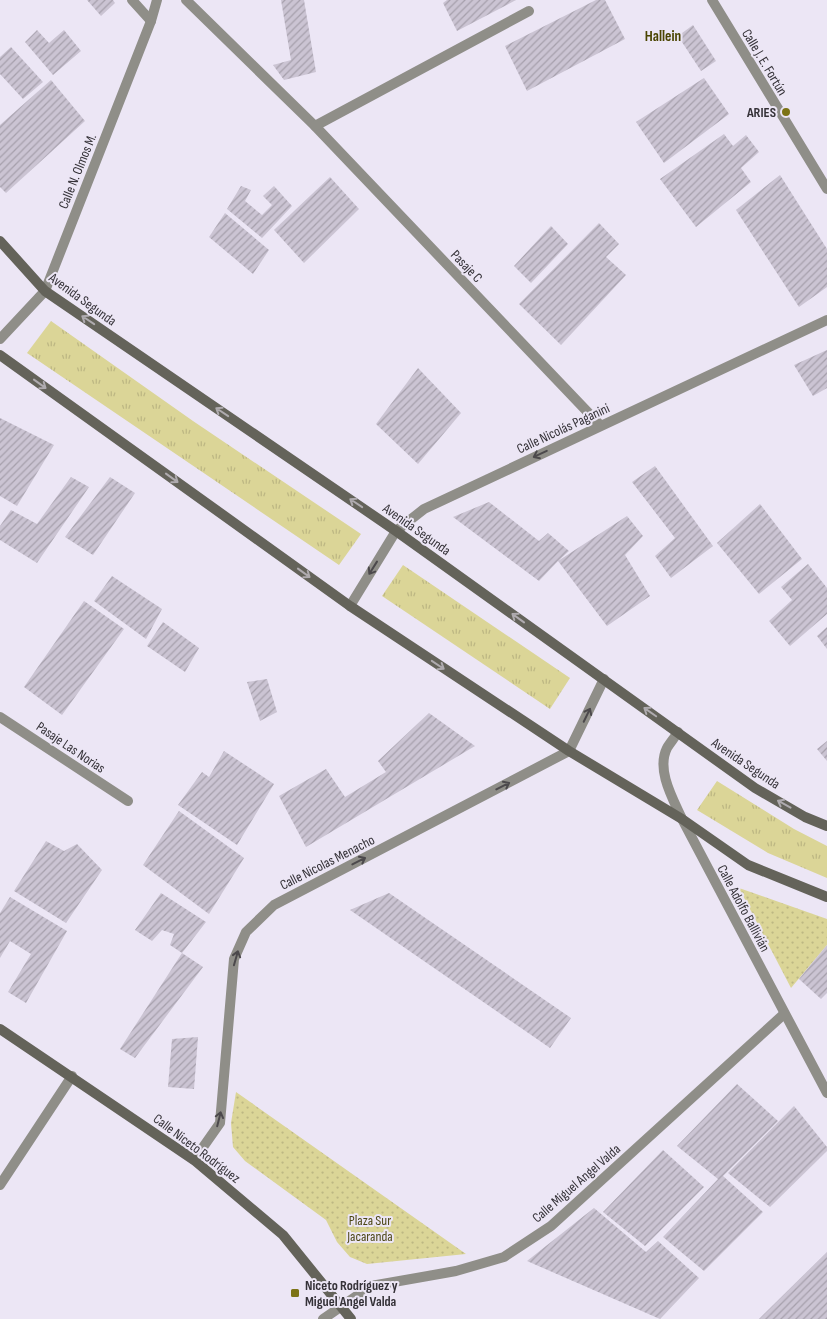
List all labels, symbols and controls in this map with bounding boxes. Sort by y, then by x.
street label: Calle J. E. Fortún [738,26,791,99]
district label: Hallein [645,27,681,46]
place label: ARIES [746,104,776,121]
marker: ARIES [780,106,792,118]
street label: Calle N. Olmos M. [55,131,100,211]
street label: Pasaje C [447,247,486,286]
street label: Avenida Segunda [45,269,120,330]
one-way arrow [81,315,95,325]
one-way arrow [33,379,47,389]
street label: Calle Nicolás Paganini [514,400,612,457]
one-way arrow [215,407,229,417]
one-way arrow [533,450,548,459]
one-way arrow [165,473,179,483]
one-way arrow [349,498,363,508]
street label: Avenida Segunda [379,499,454,559]
one-way arrow [368,561,378,575]
one-way arrow [297,568,311,578]
one-way arrow [511,613,525,623]
one-way arrow [431,659,445,670]
one-way arrow [643,707,657,717]
one-way arrow [582,708,592,723]
street label: Pasaje Las Norias [33,718,108,777]
street label: Avenida Segunda [707,734,783,793]
one-way arrow [495,781,510,790]
one-way arrow [777,799,791,809]
street label: Calle Nicolas Menacho [277,831,378,894]
one-way arrow [351,856,366,866]
street label: Calle Adolfo Ballivián [714,862,774,955]
one-way arrow [231,950,241,966]
street label: Calle Niceto Rodríguez [150,1110,244,1187]
one-way arrow [215,1111,224,1127]
street label: Calle Miguel Angel Valda [529,1140,624,1226]
park label: Plaza Sur Jacaranda [346,1212,393,1245]
place label: Niceto Rodríguez y Miguel Angel Valda [305,1277,398,1310]
marker: Niceto Rodríguez y Miguel Angel Valda [289,1287,301,1299]

